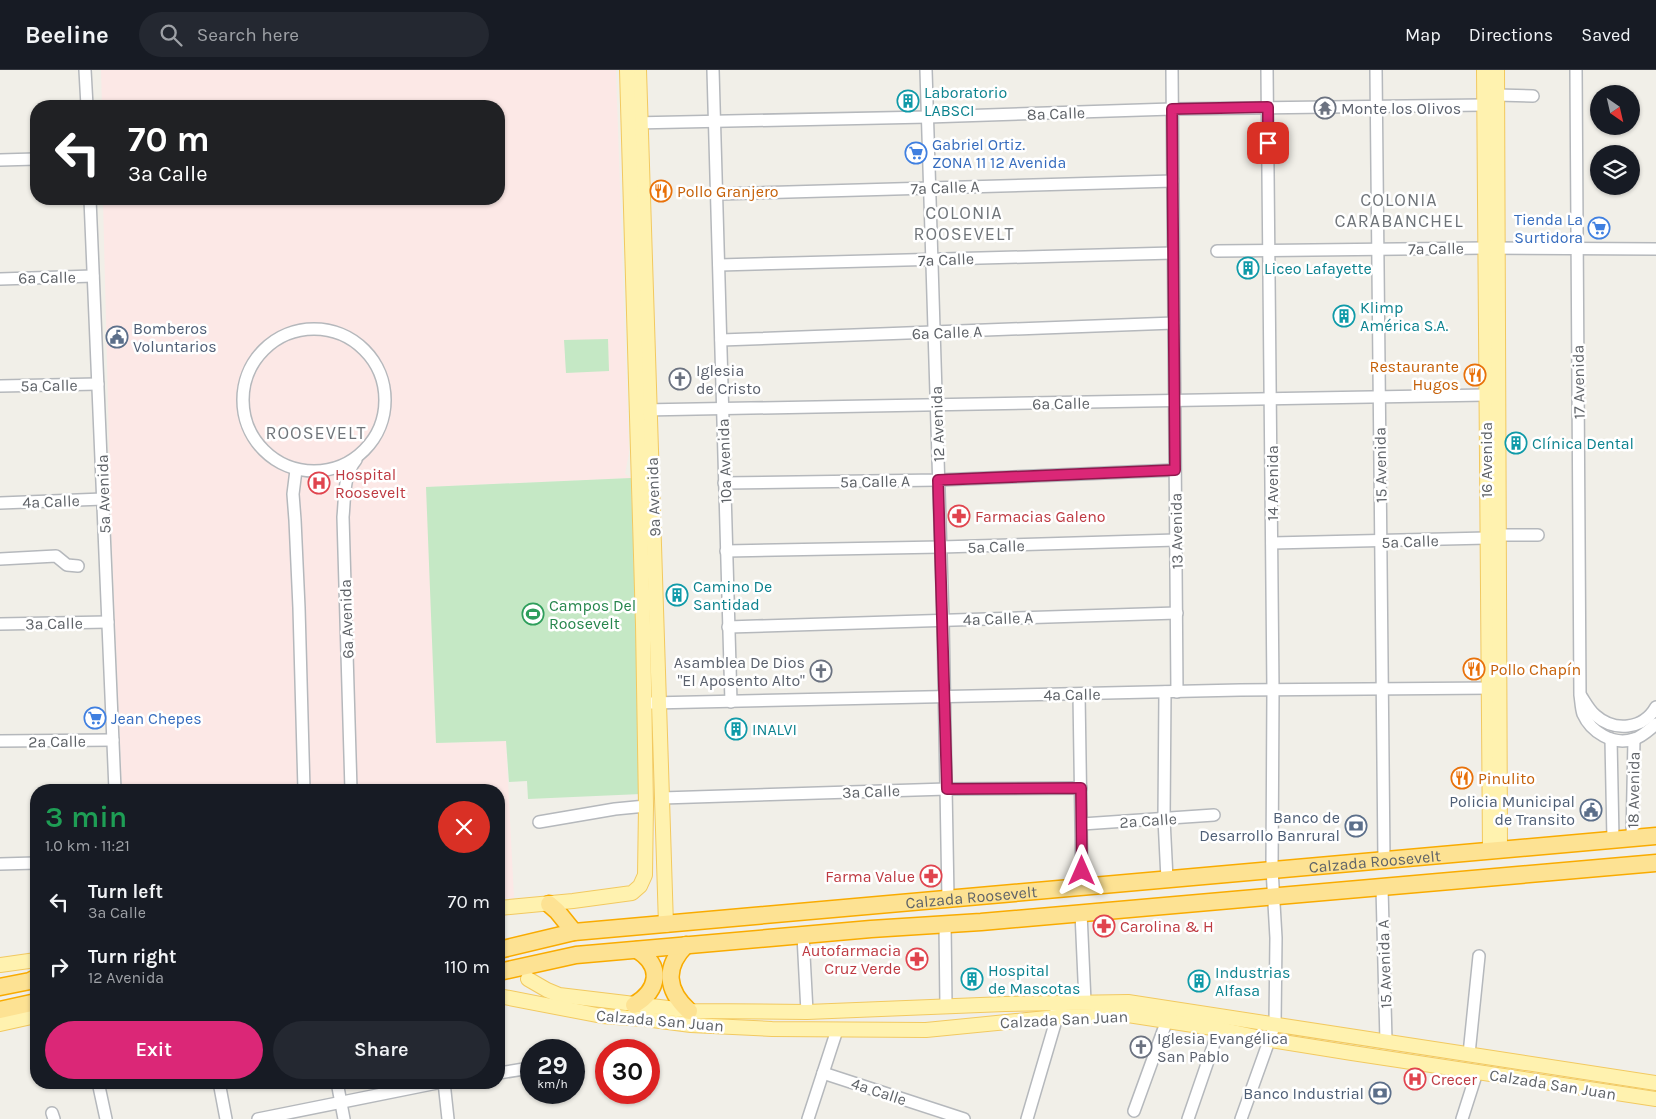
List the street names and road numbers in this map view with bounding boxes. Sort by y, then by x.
street label: 8a Calle [1027,103,1085,124]
street label: 7a Calle A [910,177,980,198]
street label: 7a Calle [1408,239,1464,258]
street label: 7a Calle [918,249,974,270]
street label: 6a Calle [18,267,76,288]
street label: 6a Calle A [911,322,983,343]
street label: 17 Avenida [1568,345,1589,419]
street label: 5a Calle [20,376,78,395]
street label: 12 Avenida [927,386,948,462]
street label: 6a Calle [1032,393,1090,414]
street label: 10a Avenida [714,418,735,504]
street label: 16 Avenida [1477,422,1496,498]
street label: 15 Avenida [1370,427,1391,503]
street label: 14 Avenida [1263,445,1282,521]
street label: 5a Avenida [93,454,114,534]
street label: 9a Avenida [643,457,664,537]
street label: 5a Calle A [840,471,910,492]
street label: 4a Calle [22,491,80,512]
street label: 13 Avenida [1166,493,1187,569]
street label: 5a Calle [1381,531,1439,552]
street label: 5a Calle [967,536,1025,557]
street label: 6a Avenida [336,579,357,659]
street label: 4a Calle A [963,608,1033,629]
street label: 3a Calle [25,613,83,634]
street label: 4a Calle [1043,685,1101,704]
street label: 2a Calle [28,731,86,752]
street label: 18 Avenida [1623,751,1644,829]
street label: 3a Calle [842,781,900,802]
street label: 2a Calle [1119,809,1177,832]
street label: Calzada Roosevelt [1308,846,1442,877]
street label: Calzada Roosevelt [905,882,1038,913]
street label: 15 Avenida A [1373,919,1396,1009]
street label: Calzada San Juan [595,1005,725,1036]
street label: Calzada San Juan [1000,1007,1129,1032]
street label: Calzada San Juan [1488,1065,1618,1104]
street label: 4a Calle [849,1074,909,1109]

